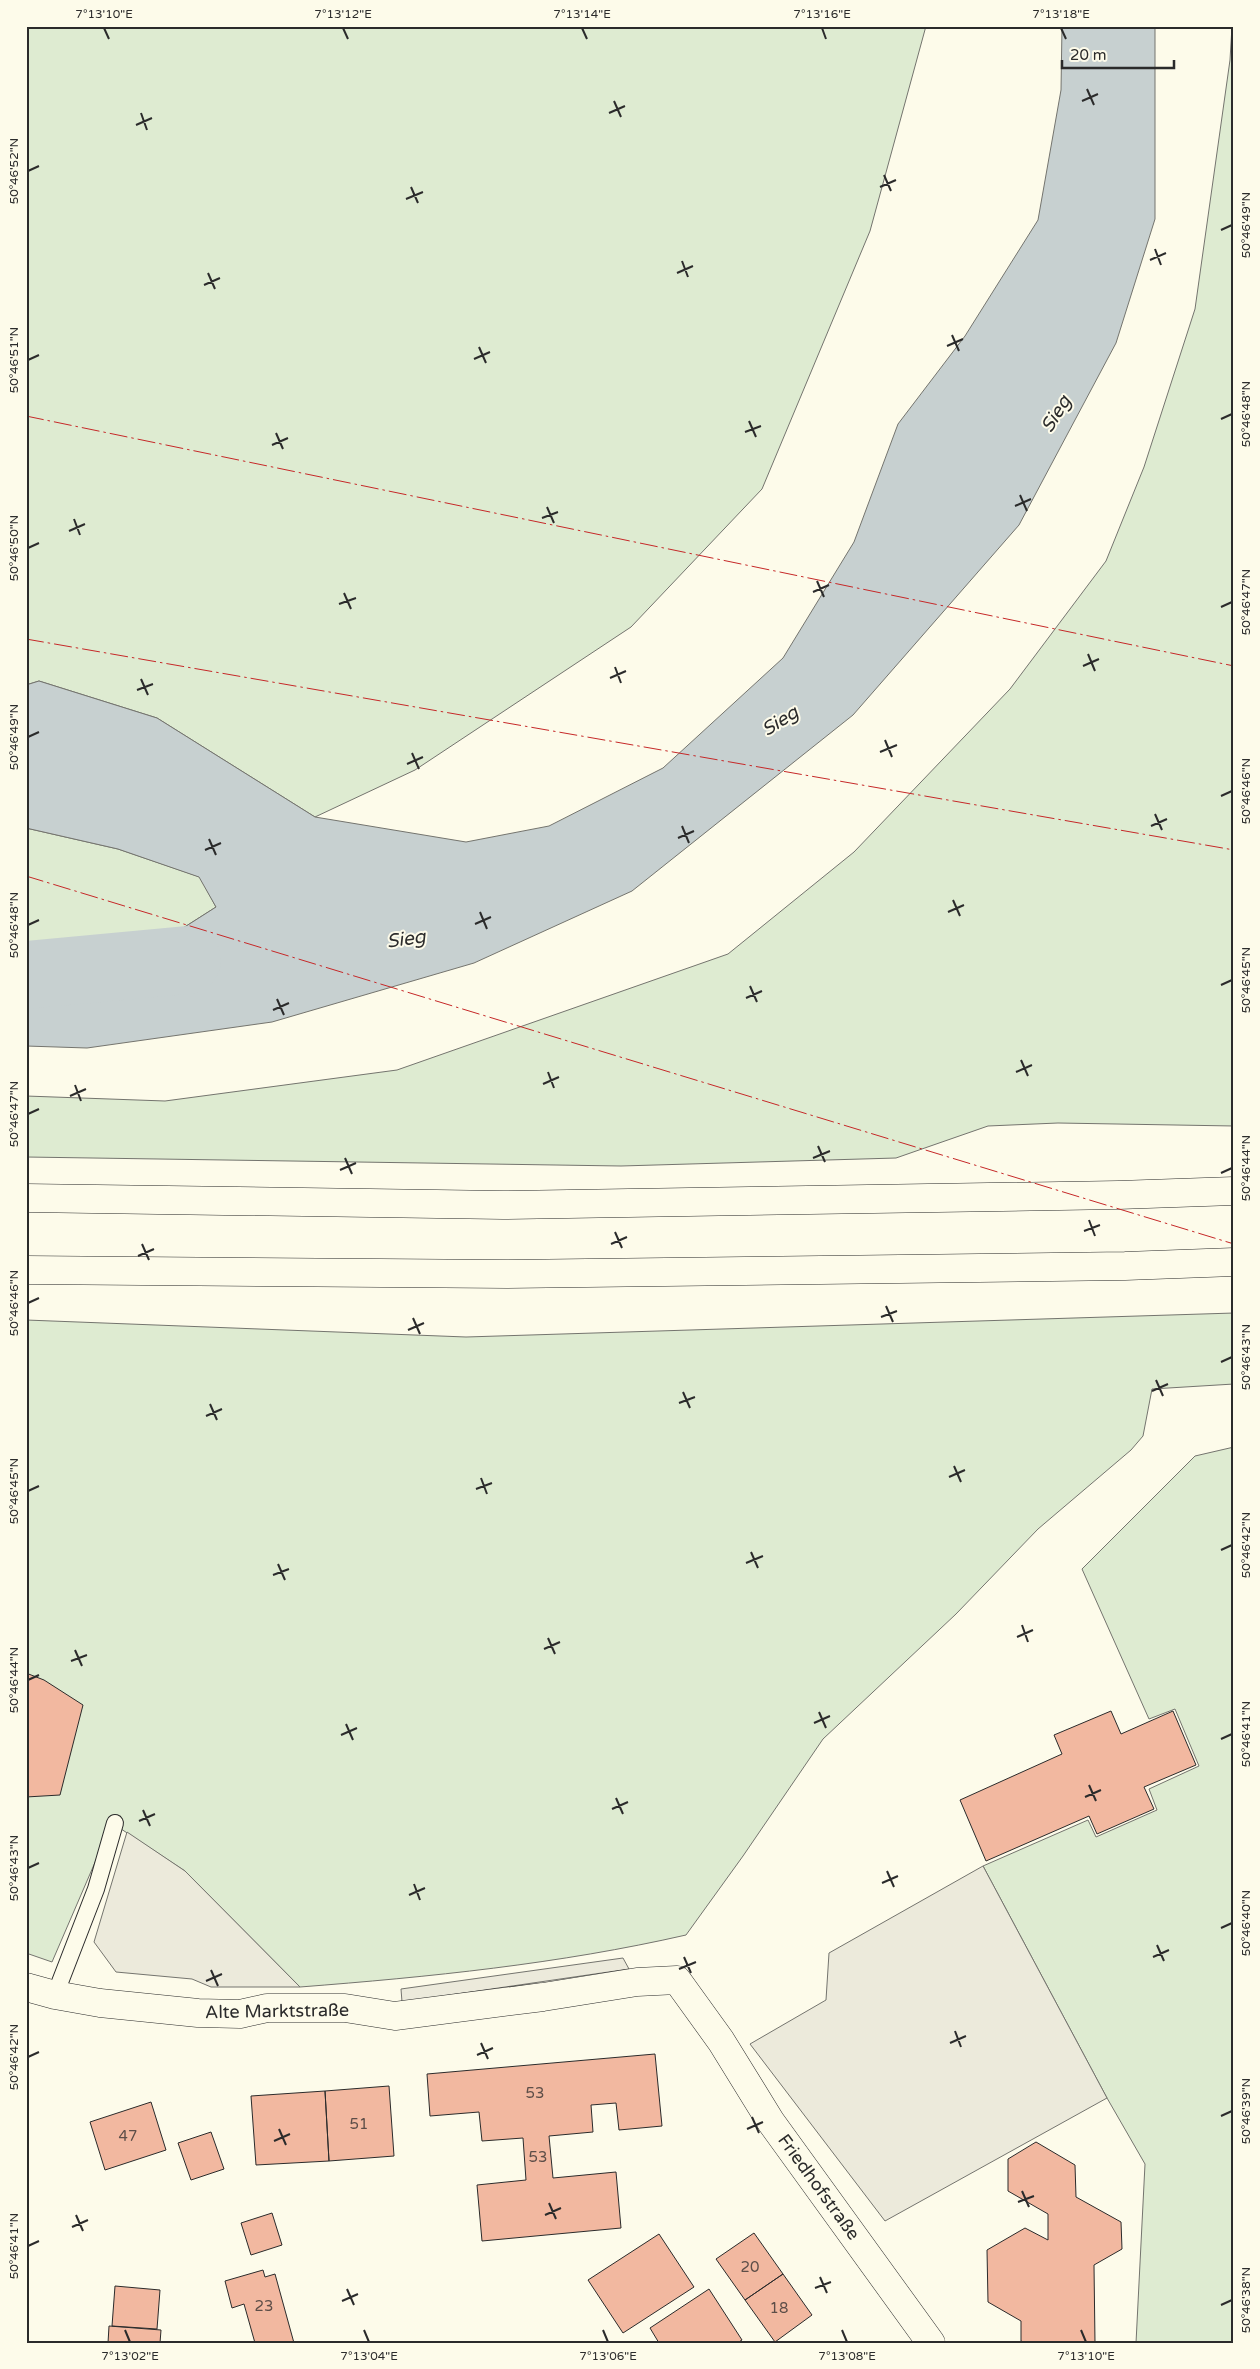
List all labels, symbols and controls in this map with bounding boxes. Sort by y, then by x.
text: 7°13'10"E [75,7,133,21]
text: 7°13'12"E [314,7,372,21]
text: 7°13'14"E [553,7,611,21]
text: 7°13'16"E [793,7,851,21]
text: 7°13'18"E [1032,7,1090,21]
scale bar [1062,38,1175,70]
text: 20 m [1070,46,1107,64]
text: 50°46'52"N [7,138,21,204]
text: 50°46'49"N [1239,192,1253,258]
text: 50°46'51"N [7,327,21,393]
text: 50°46'48"N [1239,381,1253,447]
water label: Sieg [1036,391,1076,436]
text: 50°46'50"N [7,515,21,581]
text: 50°46'47"N [1239,569,1253,635]
water label: Sieg [758,701,803,741]
text: 50°46'49"N [7,704,21,770]
text: 50°46'46"N [1239,758,1253,824]
text: 50°46'48"N [7,892,21,958]
water label: Sieg [385,925,428,953]
text: 50°46'45"N [1239,947,1253,1013]
text: 50°46'47"N [7,1081,21,1147]
text: 50°46'44"N [1239,1135,1253,1201]
text: 50°46'46"N [7,1270,21,1336]
text: 50°46'43"N [1239,1324,1253,1390]
text: 50°46'45"N [7,1458,21,1524]
text: 50°46'42"N [1239,1512,1253,1578]
text: 50°46'44"N [7,1647,21,1713]
text: 50°46'41"N [1239,1701,1253,1767]
text: 50°46'43"N [7,1835,21,1901]
text: 50°46'40"N [1239,1890,1253,1956]
street label: Alte Marktstraße [205,1999,349,2023]
text: 50°46'42"N [7,2024,21,2090]
text: 50°46'39"N [1239,2078,1253,2144]
house number: 53 [526,2084,544,2102]
house number: 51 [350,2115,368,2133]
house number: 47 [119,2127,137,2145]
street label: Friedhofstraße [773,2130,865,2244]
house number: 53 [529,2148,547,2166]
text: 50°46'41"N [7,2213,21,2279]
house number: 20 [741,2258,759,2276]
text: 50°46'38"N [1239,2267,1253,2333]
house number: 23 [255,2297,273,2315]
house number: 18 [770,2299,788,2317]
text: 7°13'02"E [101,2349,159,2363]
text: 7°13'04"E [340,2349,398,2363]
text: 7°13'06"E [579,2349,637,2363]
text: 7°13'08"E [818,2349,876,2363]
text: 7°13'10"E [1057,2349,1115,2363]

